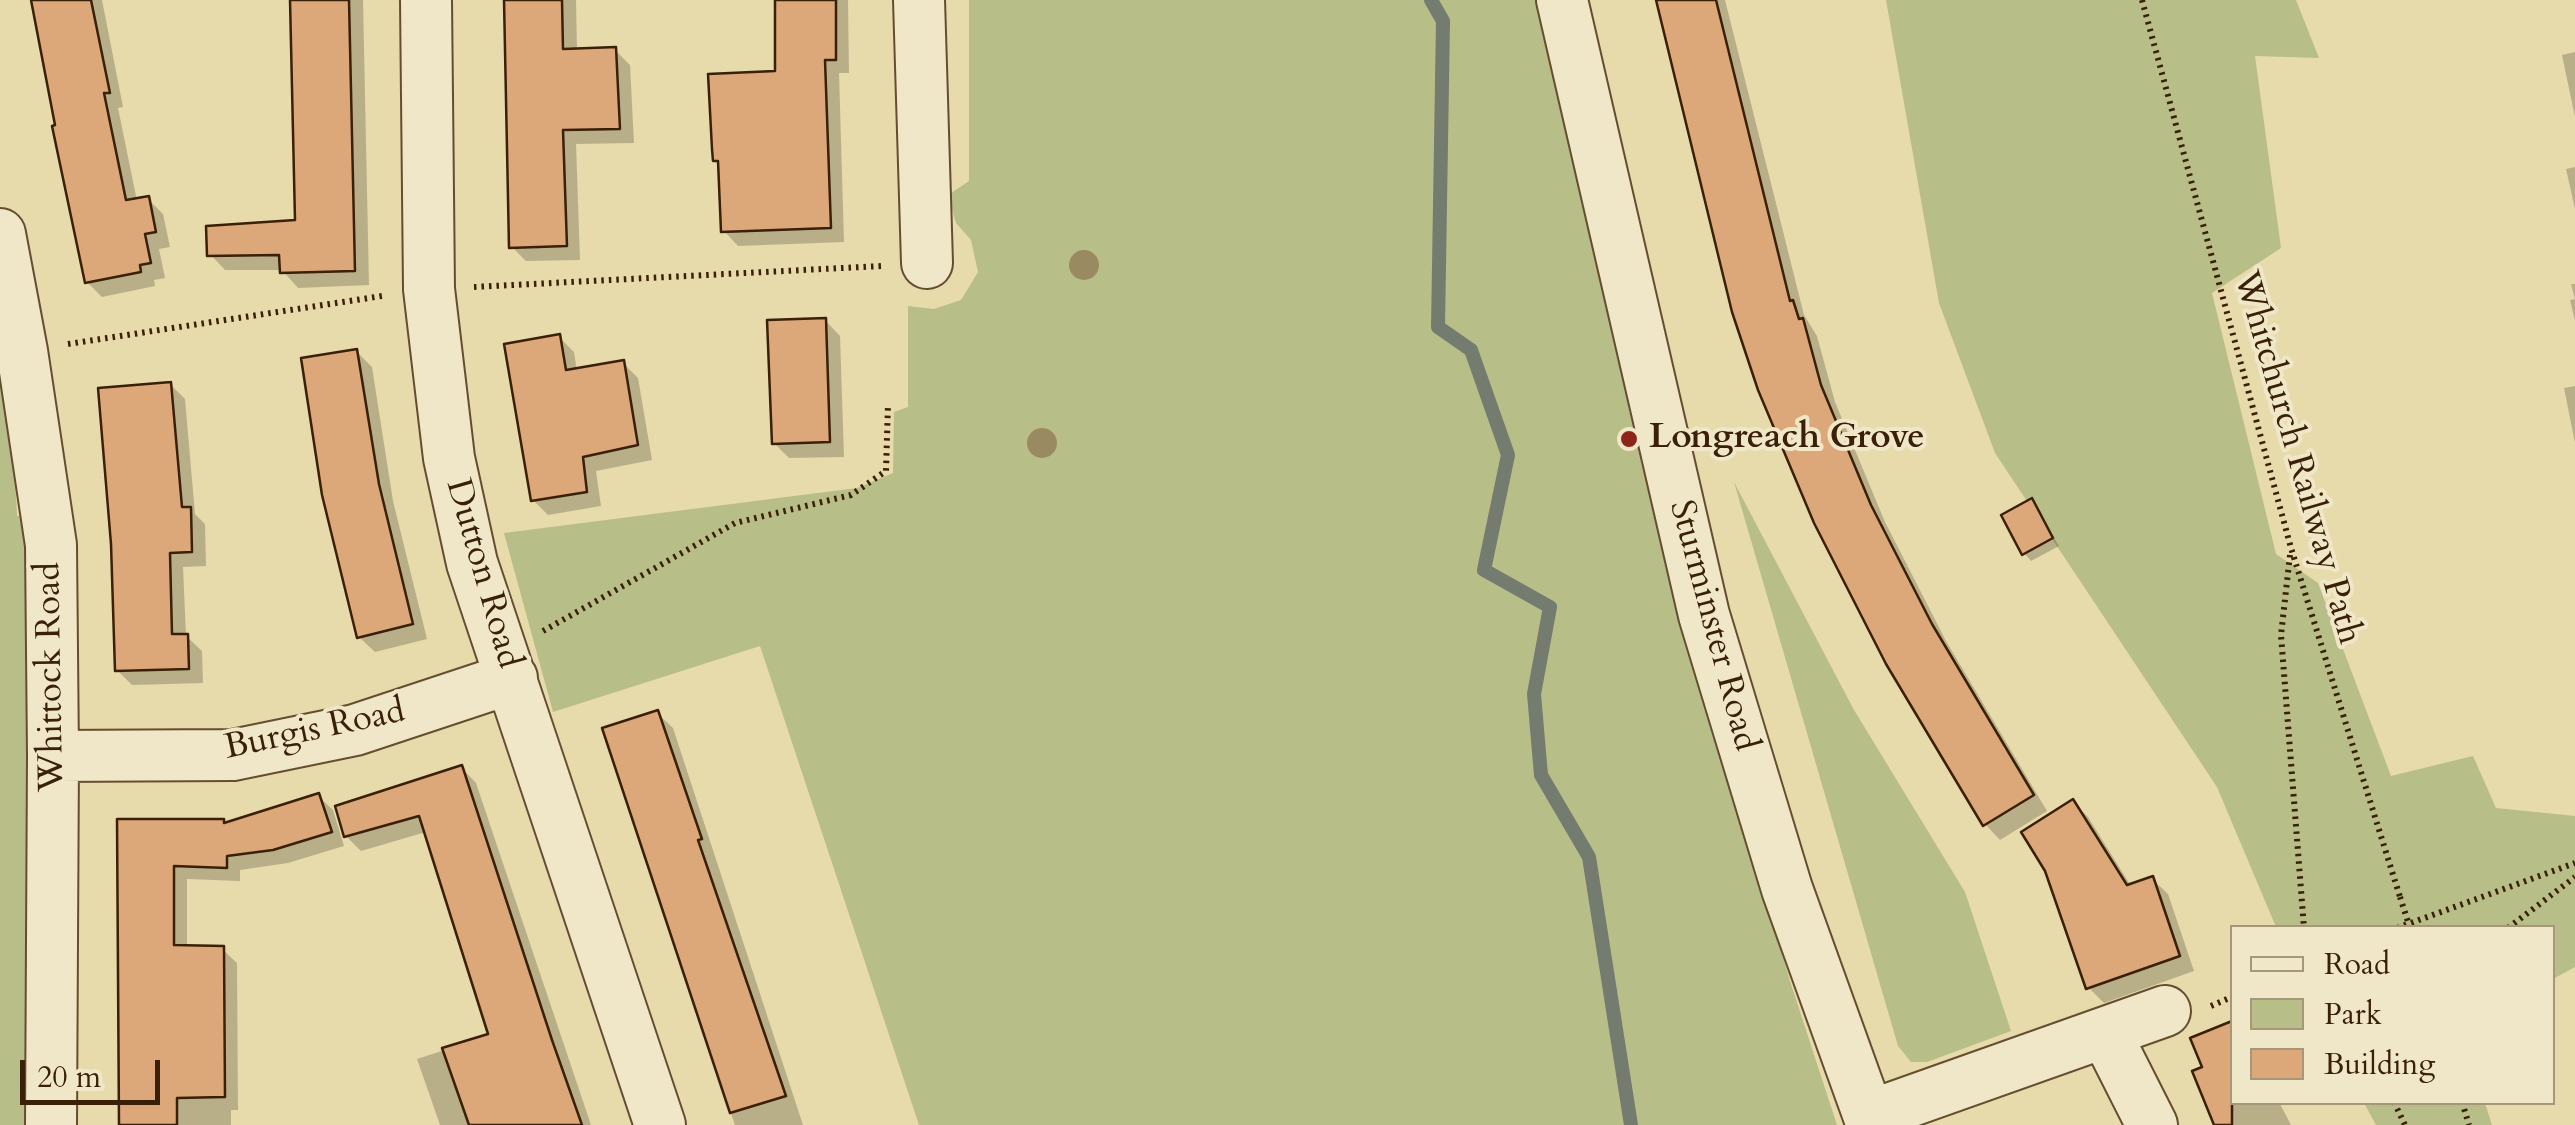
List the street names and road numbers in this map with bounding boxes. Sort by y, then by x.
street label: Whitchurch Railway Path [2223,267,2369,649]
street label: Dutton Road [435,475,529,673]
street label: Sturminster Road [1658,496,1766,756]
street label: Whittock Road [29,562,75,792]
street label: Burgis Road [221,691,409,771]

